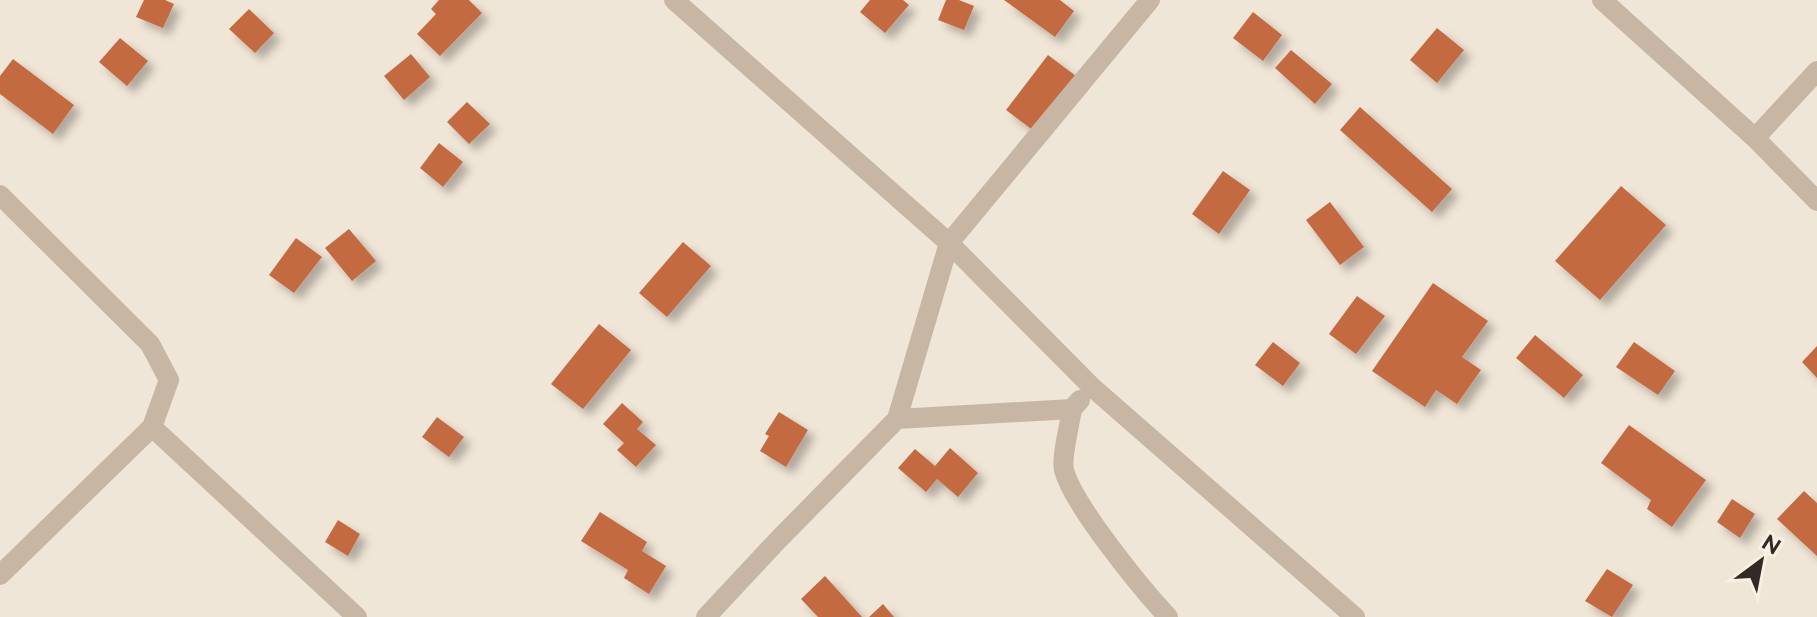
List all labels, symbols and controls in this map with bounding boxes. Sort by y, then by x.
north arrow [1721,521,1801,601]
text: N [1758,529,1786,560]

